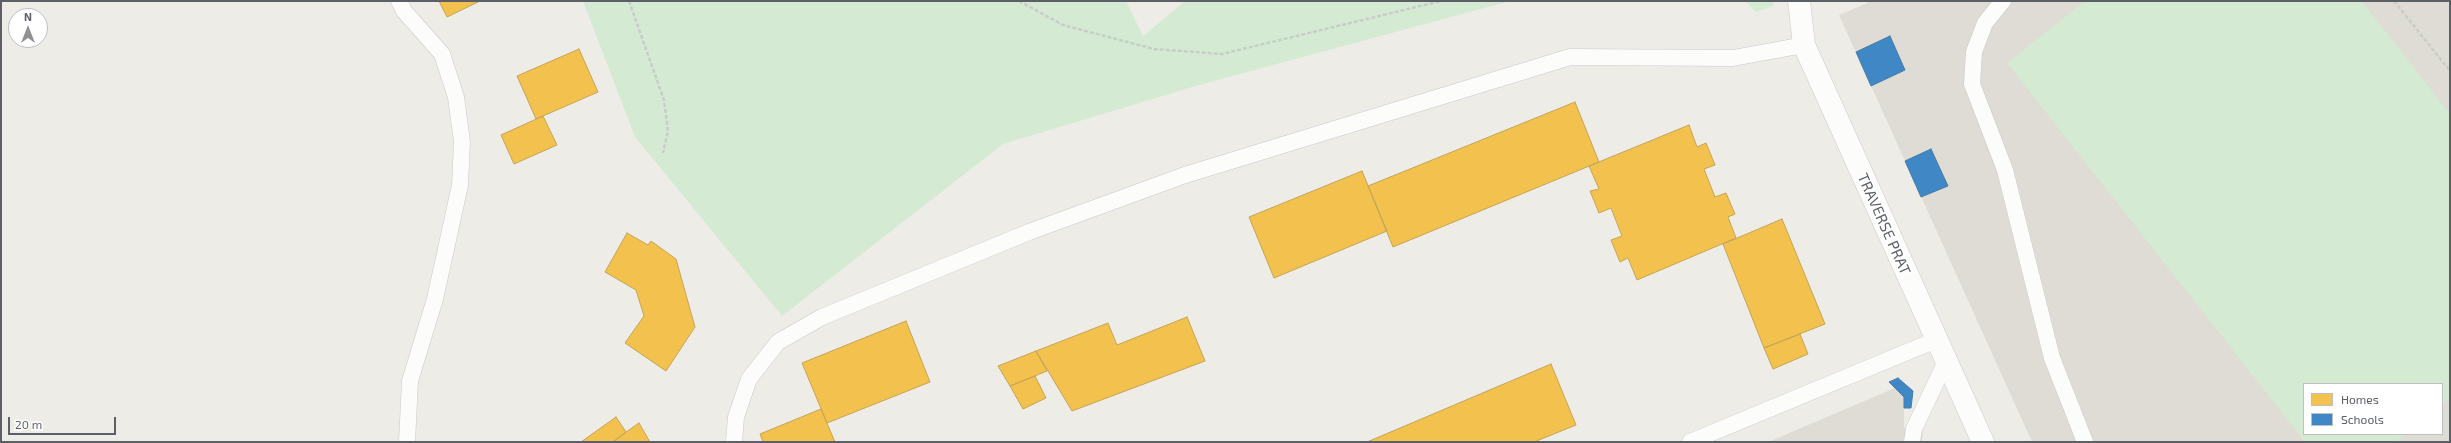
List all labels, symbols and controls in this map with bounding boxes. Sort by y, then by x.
north arrow [8,8,48,48]
text: N [24,10,32,23]
street label: TRAVERSE PRAT [1854,171,1914,277]
legend [2303,383,2443,435]
text: Homes [2341,392,2379,406]
scale bar [10,409,118,435]
text: Schools [2341,412,2384,426]
text: 20 m [15,417,42,431]

